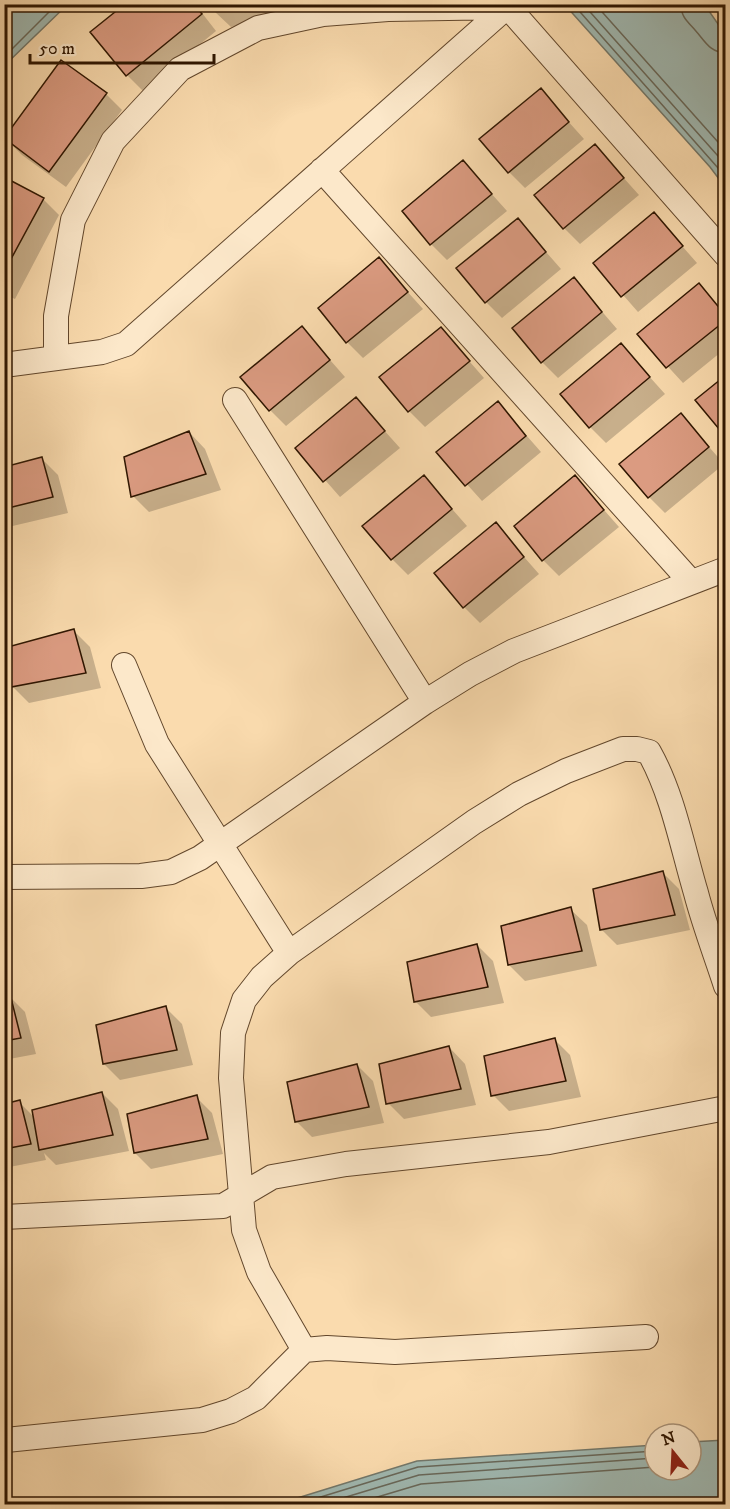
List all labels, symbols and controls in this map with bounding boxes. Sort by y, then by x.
scale bar [30,27,214,65]
text: 50 m [39,38,75,60]
north arrow [643,1422,703,1482]
text: N [659,1427,678,1450]

